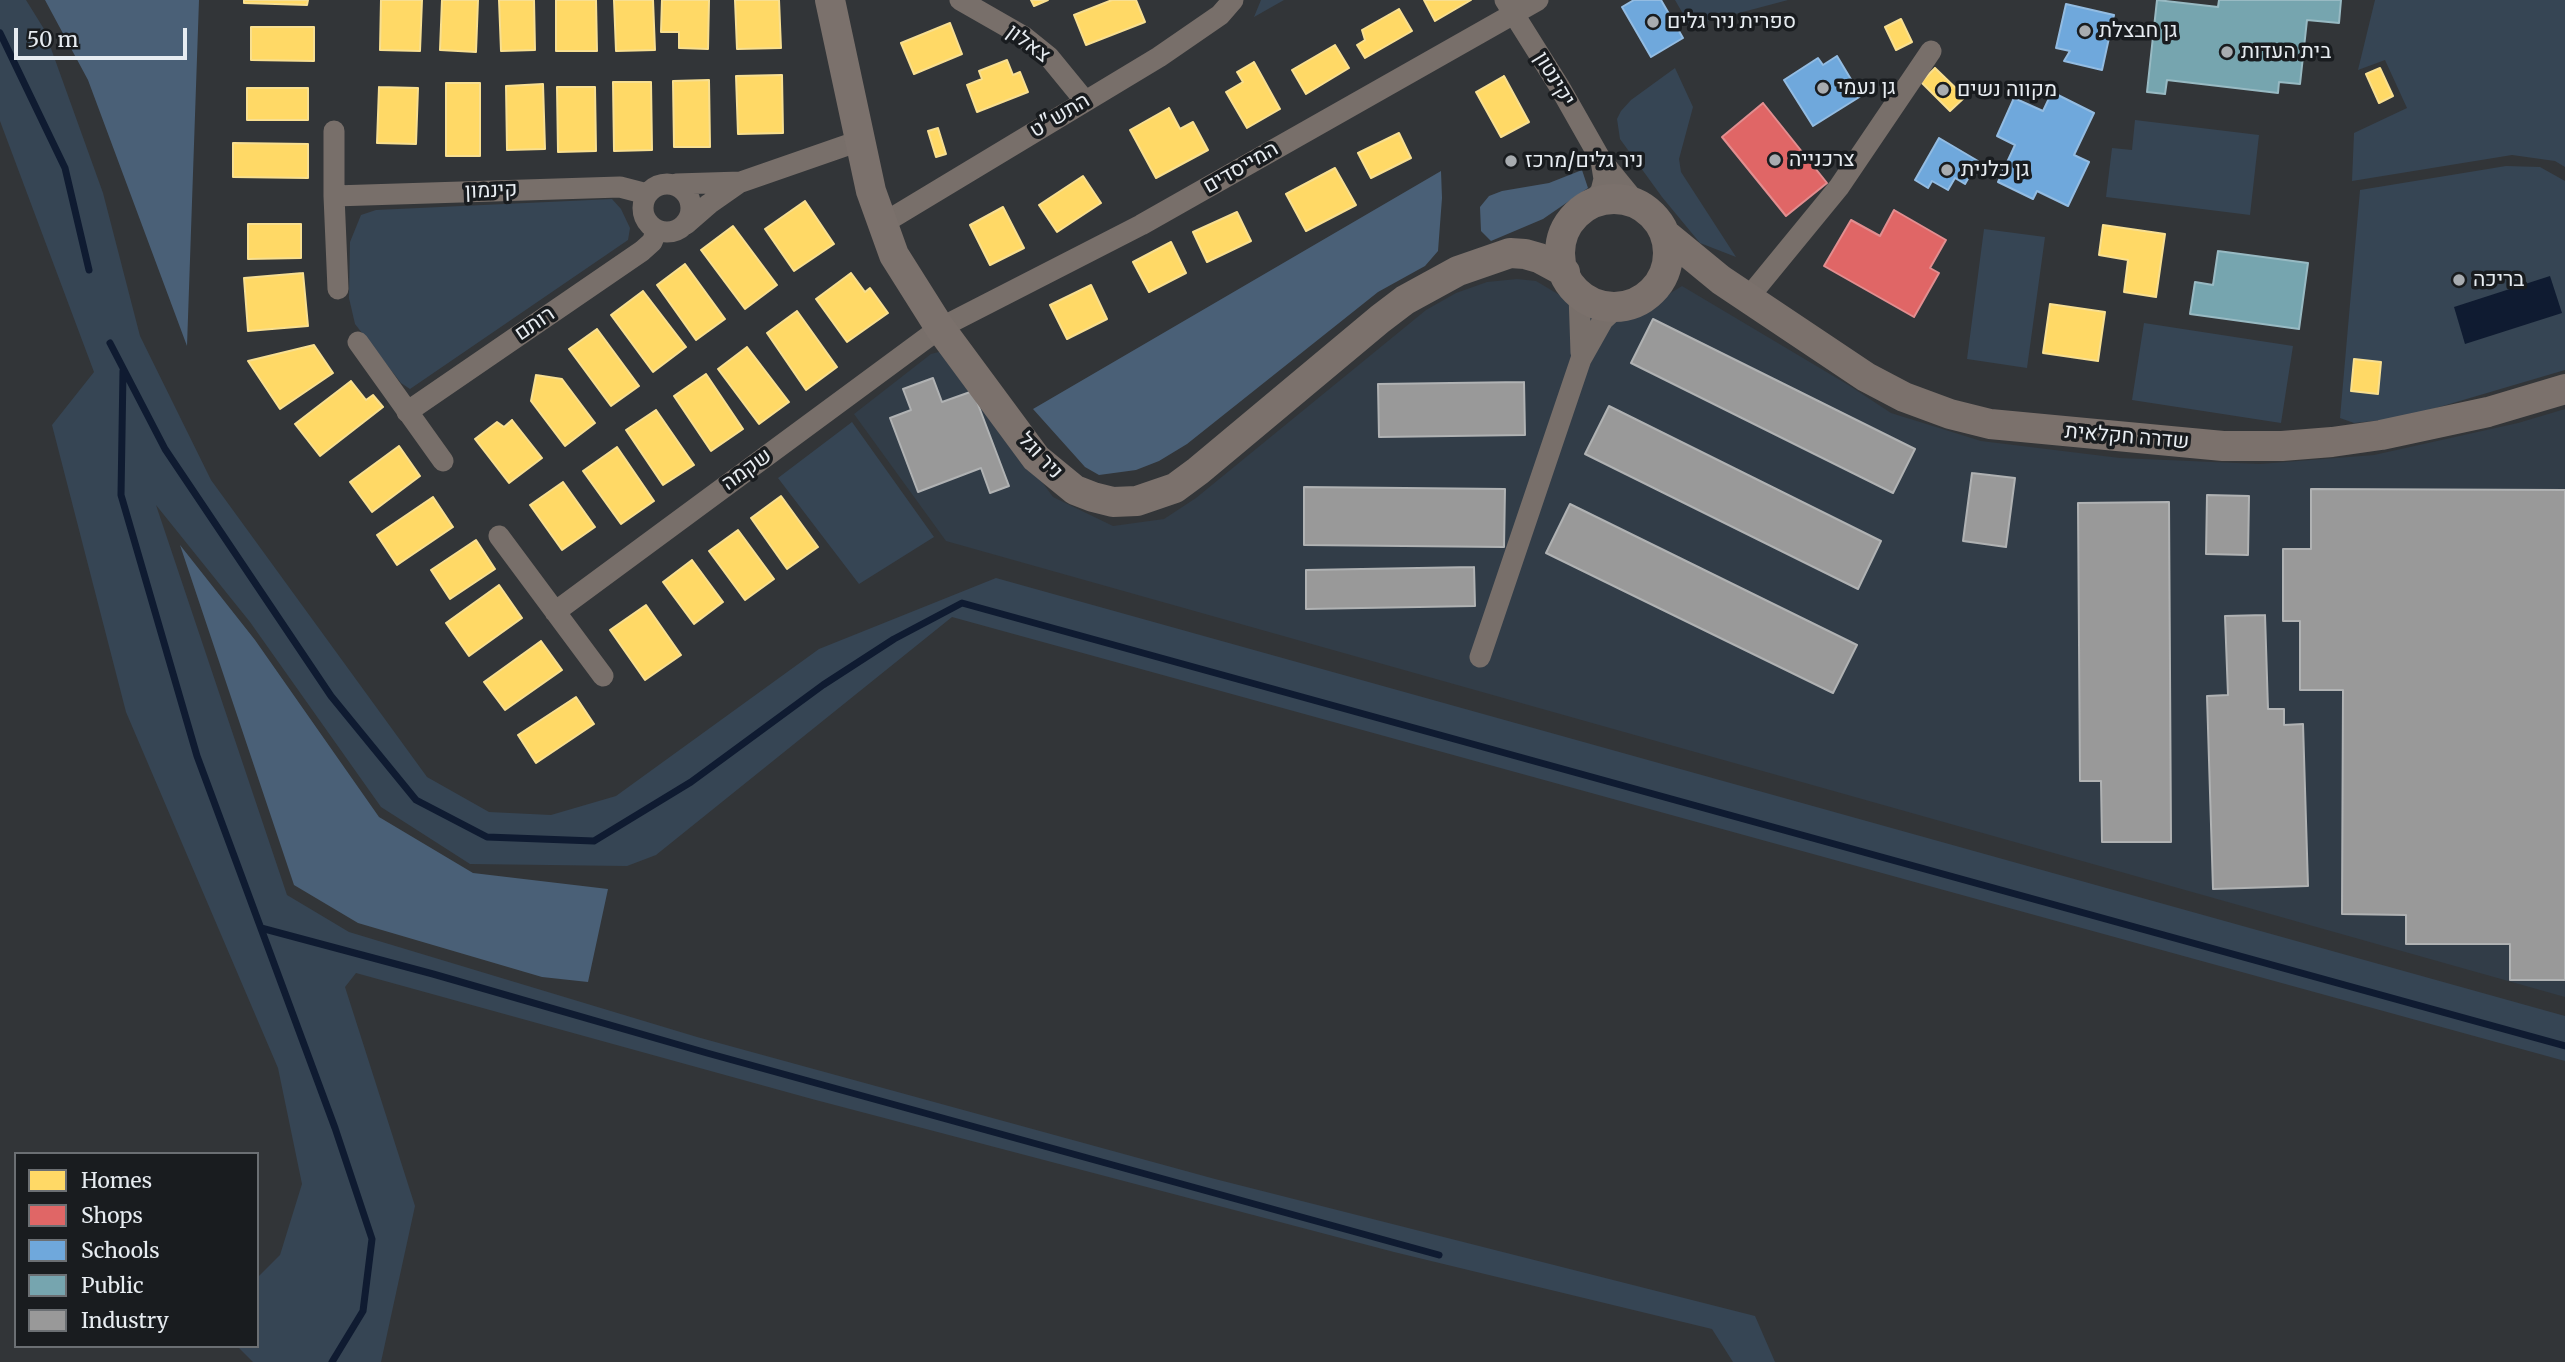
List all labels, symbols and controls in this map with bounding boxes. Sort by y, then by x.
place label: ספרית ניר גלים [1667,9,1796,35]
scale bar [18,14,191,58]
marker: ספרית ניר גלים [1645,14,1661,30]
place label: גן חבצלת [2099,18,2177,44]
street label: צאלון [1001,20,1055,68]
marker: גן חבצלת [2077,23,2093,39]
text: 50 m [27,26,78,53]
place label: בית העדות [2241,39,2331,65]
marker: בית העדות [2219,44,2235,60]
street label: יקינטון [1528,47,1580,111]
place label: גן נעמי [1837,75,1896,101]
place label: מקווה נשים [1957,77,2057,103]
marker: גן נעמי [1815,80,1831,96]
marker: מקווה נשים [1935,82,1951,98]
street label: התש"ט [1025,88,1095,144]
street label: המייסדים [1199,137,1283,199]
place label: צרכנייה [1789,147,1855,173]
place label: ניר גלים/מרכז [1525,148,1643,174]
marker: צרכנייה [1767,152,1783,168]
marker: ניר גלים/מרכז [1503,153,1519,169]
place label: גן כלנית [1961,157,2029,183]
marker: גן כלנית [1939,162,1955,178]
street label: קינמון [464,177,518,205]
place label: בריכה [2473,267,2524,293]
marker: בריכה [2451,272,2467,288]
street label: רותם [510,302,560,346]
street label: שדרה חקלאית [2064,419,2190,455]
street label: ניר וגל [1012,428,1068,484]
street label: שקמה [717,444,777,496]
legend [14,1152,259,1348]
text: Homes [81,1167,152,1194]
text: Shops [81,1202,143,1229]
text: Schools [81,1237,160,1264]
text: Public [81,1272,144,1299]
text: Industry [81,1307,169,1334]

